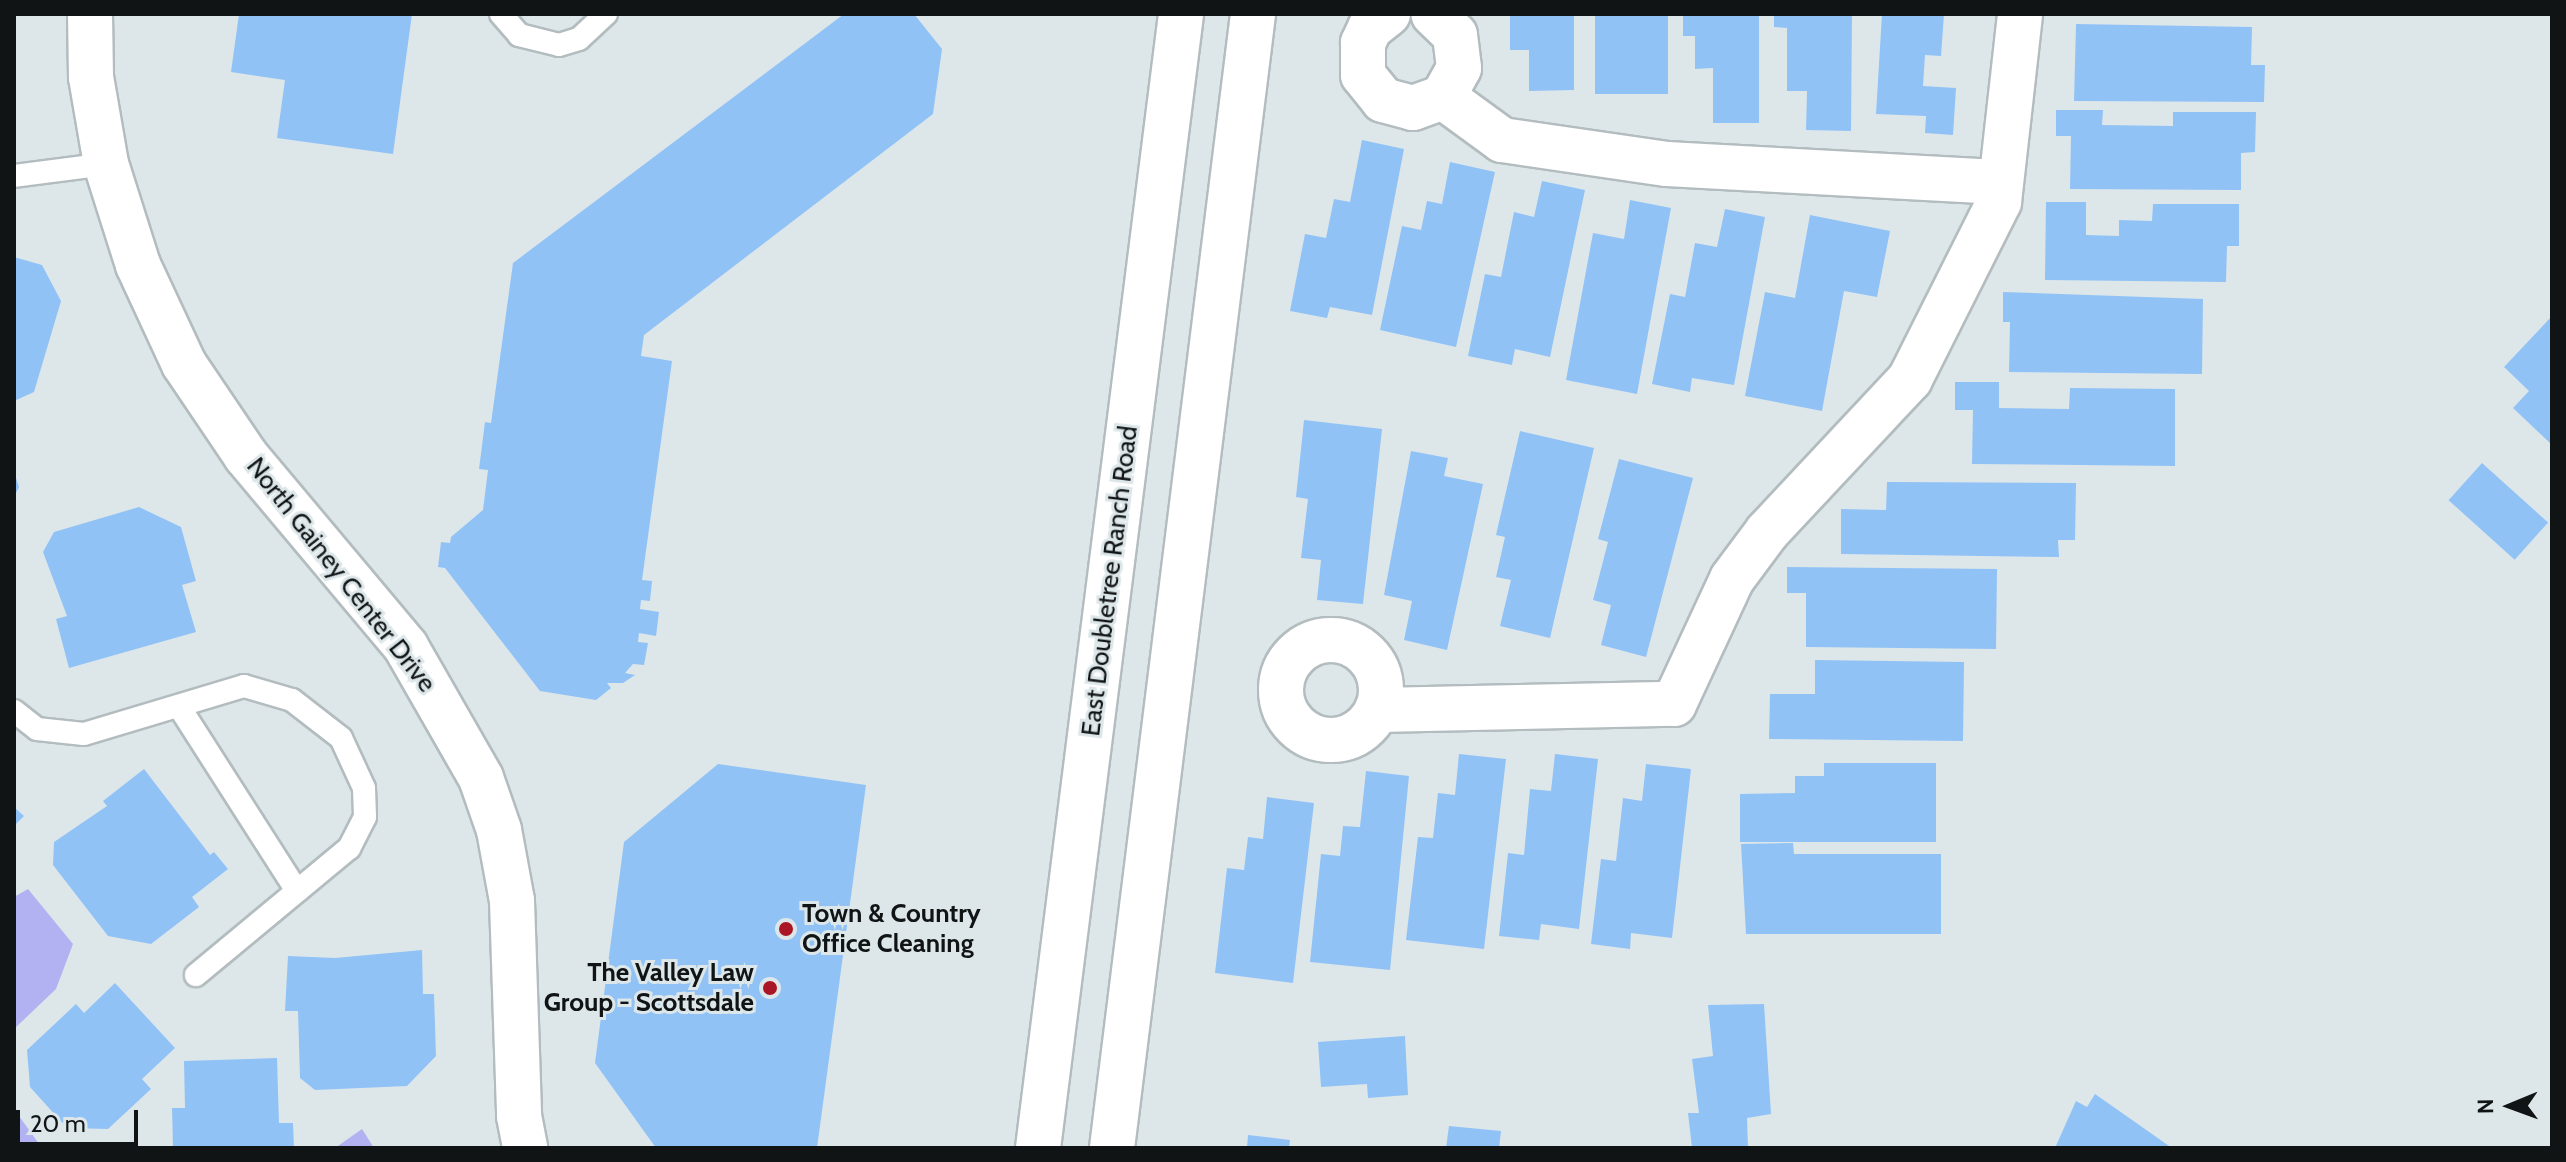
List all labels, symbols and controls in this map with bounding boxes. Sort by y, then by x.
street label: East Doubletree Ranch Road [1075,424,1145,738]
street label: North Gainey Center Drive [240,452,442,698]
place label: Town & Country Office Cleaning [802,898,981,960]
marker: Town & Country Office Cleaning [777,920,795,938]
place label: The Valley Law Group - Scottsdale [544,957,754,1018]
marker: The Valley Law Group - Scottsdale [761,979,779,997]
north arrow [2470,1066,2550,1146]
scale bar [20,1094,142,1144]
text: N [2472,1098,2499,1114]
text: 20 m [30,1109,86,1138]

